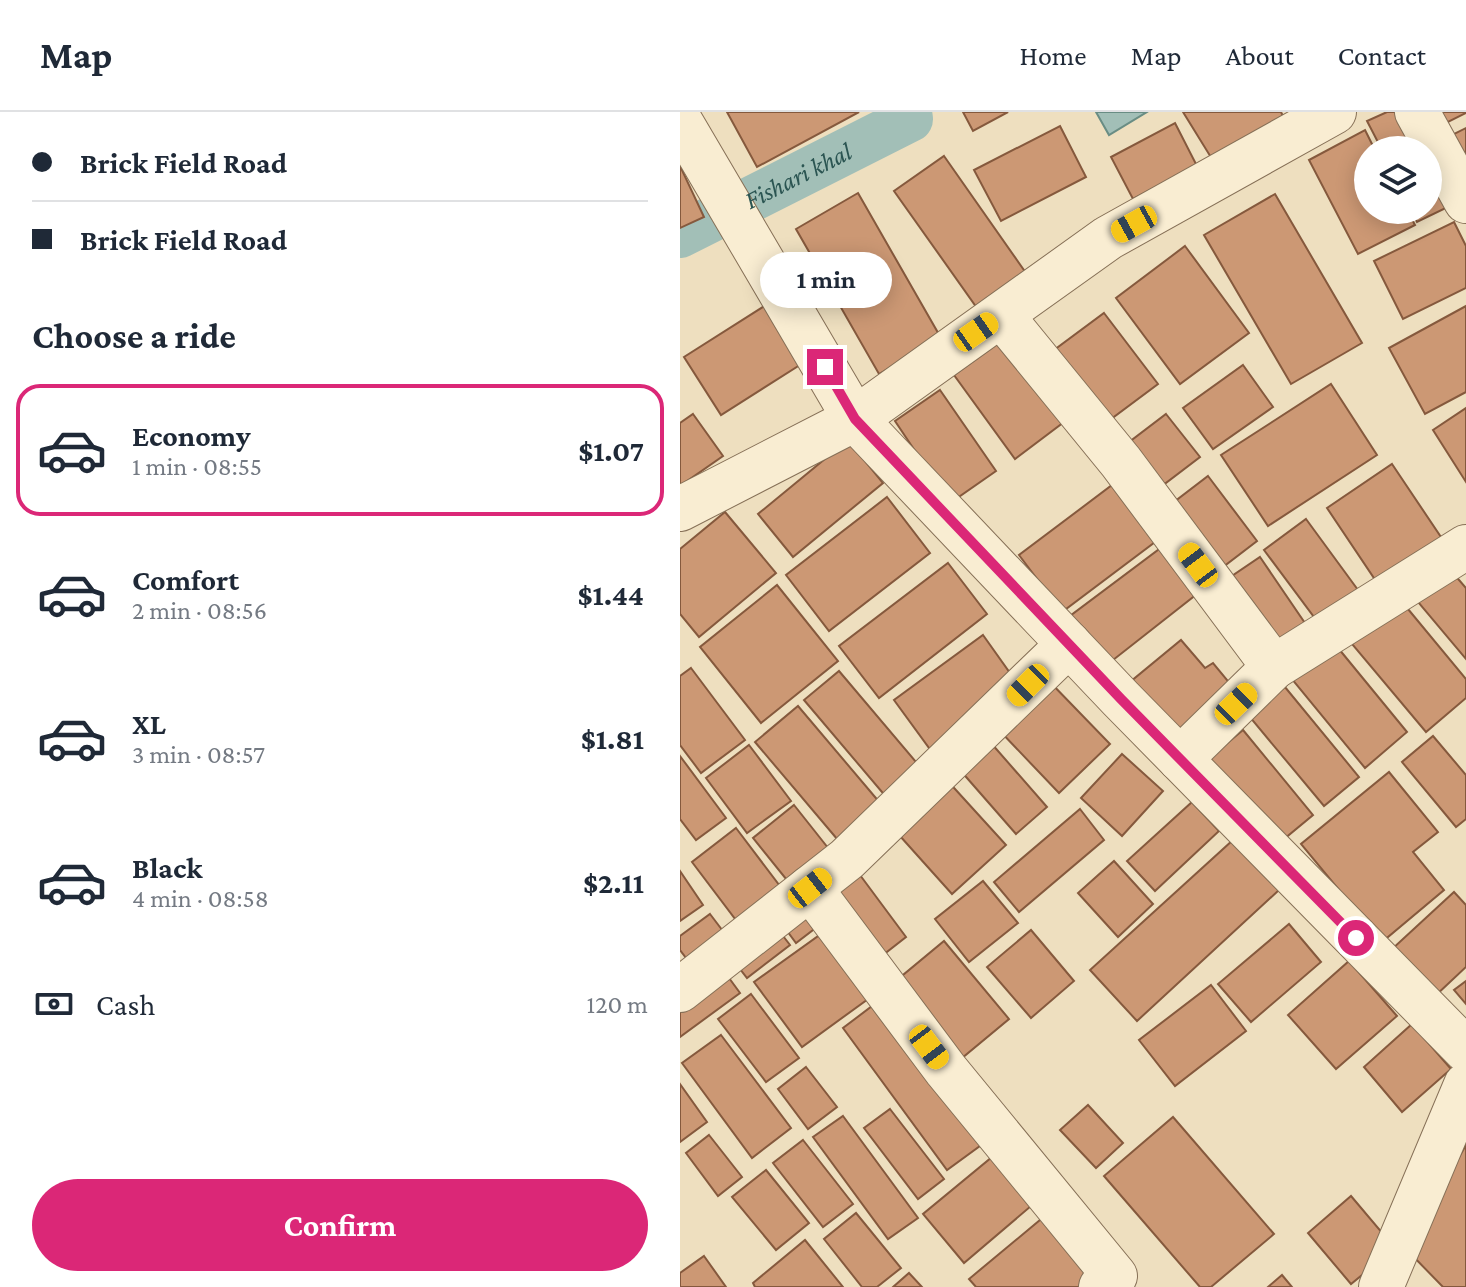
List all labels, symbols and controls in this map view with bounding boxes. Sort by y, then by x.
text: Map [40,34,113,76]
text: Home [1020,40,1087,71]
text: Map [1131,40,1182,71]
text: About [1226,40,1294,71]
text: Contact [1338,40,1426,71]
map controls [1354,136,1442,224]
button: layers [1354,136,1442,224]
water label: Fishari khal [740,137,857,215]
text: Brick Field Road [80,146,287,179]
car [1107,202,1161,246]
text: Brick Field Road [80,223,287,256]
callout: 1 min [759,251,891,307]
text: 1 min [796,265,856,294]
car [949,308,1003,356]
text: Choose a ride [32,316,236,356]
route end [807,349,843,385]
icon: car [36,414,108,486]
text: Economy [132,419,251,452]
text: $1.07 [578,434,644,467]
text: 1 min · 08:55 [132,452,262,481]
car [1174,539,1222,591]
icon: car [36,558,108,630]
text: Comfort [132,563,239,596]
text: $1.44 [578,578,644,611]
text: 2 min · 08:56 [132,596,267,625]
car [1003,660,1053,710]
car [1210,679,1262,729]
icon: car [36,702,108,774]
text: XL [132,707,166,740]
text: $1.81 [581,722,644,755]
text: 3 min · 08:57 [132,740,265,769]
icon: car [36,846,108,918]
text: Black [132,851,203,884]
car [784,864,836,912]
text: $2.11 [583,866,644,899]
text: 4 min · 08:58 [132,884,269,913]
route start [1338,920,1374,956]
icon: cash [32,982,76,1026]
text: Cash [96,988,155,1021]
text: 120 m [587,990,648,1019]
car [905,1021,953,1073]
button: Confirm [32,1179,648,1271]

